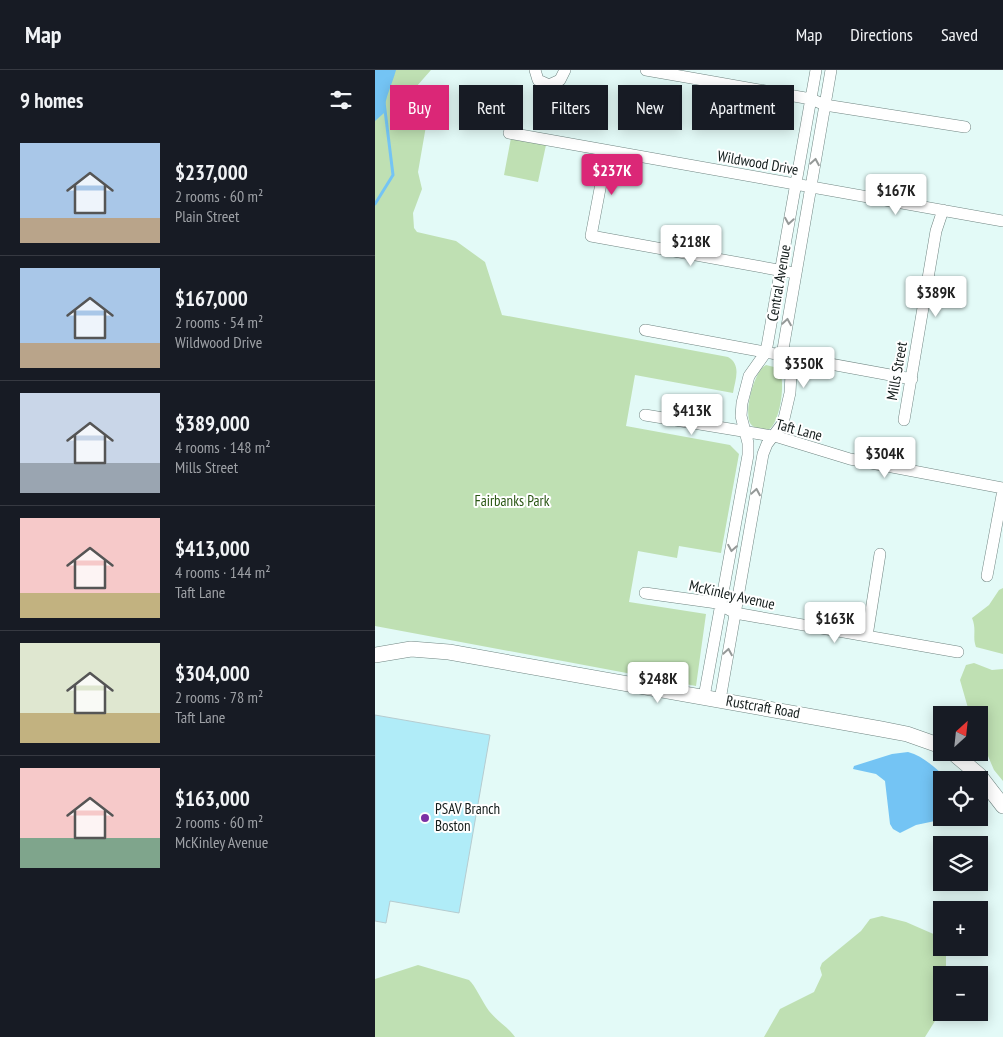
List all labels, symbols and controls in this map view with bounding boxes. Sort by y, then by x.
text: Map [25,19,62,50]
text: Map [796,23,822,46]
text: Directions [850,23,913,46]
text: Saved [941,23,978,46]
chip: Buy [390,85,449,130]
chip: Rent [459,85,523,130]
chip: Filters [533,85,608,130]
chip: New [618,85,682,130]
chip: Apartment [692,85,794,130]
icon: filters [327,86,355,114]
text: 9 homes [20,87,83,114]
street label: Wildwood Drive [716,146,800,179]
pin: $237K [577,154,647,196]
one-way arrow [810,158,820,167]
text: $237,000 [175,159,248,186]
text: $237K [593,160,631,180]
icon: home [60,163,120,223]
pin: $167K [861,174,931,216]
text: $167K [877,180,915,200]
text: 2 rooms · 60 m² [175,186,263,206]
text: Plain Street [175,206,239,226]
one-way arrow [785,217,795,226]
pin: $218K [656,224,726,267]
text: $218K [672,231,710,251]
street label: Central Avenue [762,243,795,323]
pin: $389K [901,276,971,318]
text: $389K [917,282,955,302]
text: $167,000 [175,285,248,312]
icon: home [60,288,120,348]
text: 2 rooms · 54 m² [175,312,263,332]
one-way arrow [782,318,792,327]
text: Wildwood Drive [175,332,262,352]
street label: Mills Street [882,340,911,402]
pin: $350K [769,346,839,389]
text: $350K [785,353,823,373]
pin: $413K [657,394,727,436]
text: $413K [673,400,711,420]
text: $389,000 [175,410,250,437]
icon: home [60,413,120,473]
street label: Taft Lane [774,414,824,445]
pin: $304K [850,436,920,479]
text: 4 rooms · 148 m² [175,437,271,457]
text: $304K [866,443,904,463]
text: Mills Street [175,457,238,477]
one-way arrow [751,487,761,496]
park label: Fairbanks Park [474,491,550,510]
text: $413,000 [175,535,250,562]
icon: home [60,538,120,598]
one-way arrow [728,543,738,552]
text: 4 rooms · 144 m² [175,562,271,582]
street label: McKinley Avenue [687,575,777,614]
text: Taft Lane [175,582,225,602]
pin: $163K [800,602,870,644]
text: $163K [816,608,854,628]
one-way arrow [723,647,733,656]
text: $304,000 [175,660,250,687]
pin: $248K [623,662,693,704]
icon: home [60,663,120,723]
text: $248K [639,668,677,688]
text: 2 rooms · 78 m² [175,687,263,707]
street label: Rustcraft Road [725,691,802,722]
north arrow [933,706,987,761]
map controls [933,706,988,1021]
text: Taft Lane [175,707,225,727]
button: locate [933,771,988,826]
text: $163,000 [175,785,250,812]
icon: home [60,788,120,848]
place label: PSAV Branch Boston [435,799,500,835]
text: 2 rooms · 60 m² [175,812,263,832]
marker: PSAV Branch Boston [419,812,431,824]
text: McKinley Avenue [175,832,268,852]
button: layers [933,836,988,891]
button: + [933,901,988,956]
button: − [933,966,988,1021]

